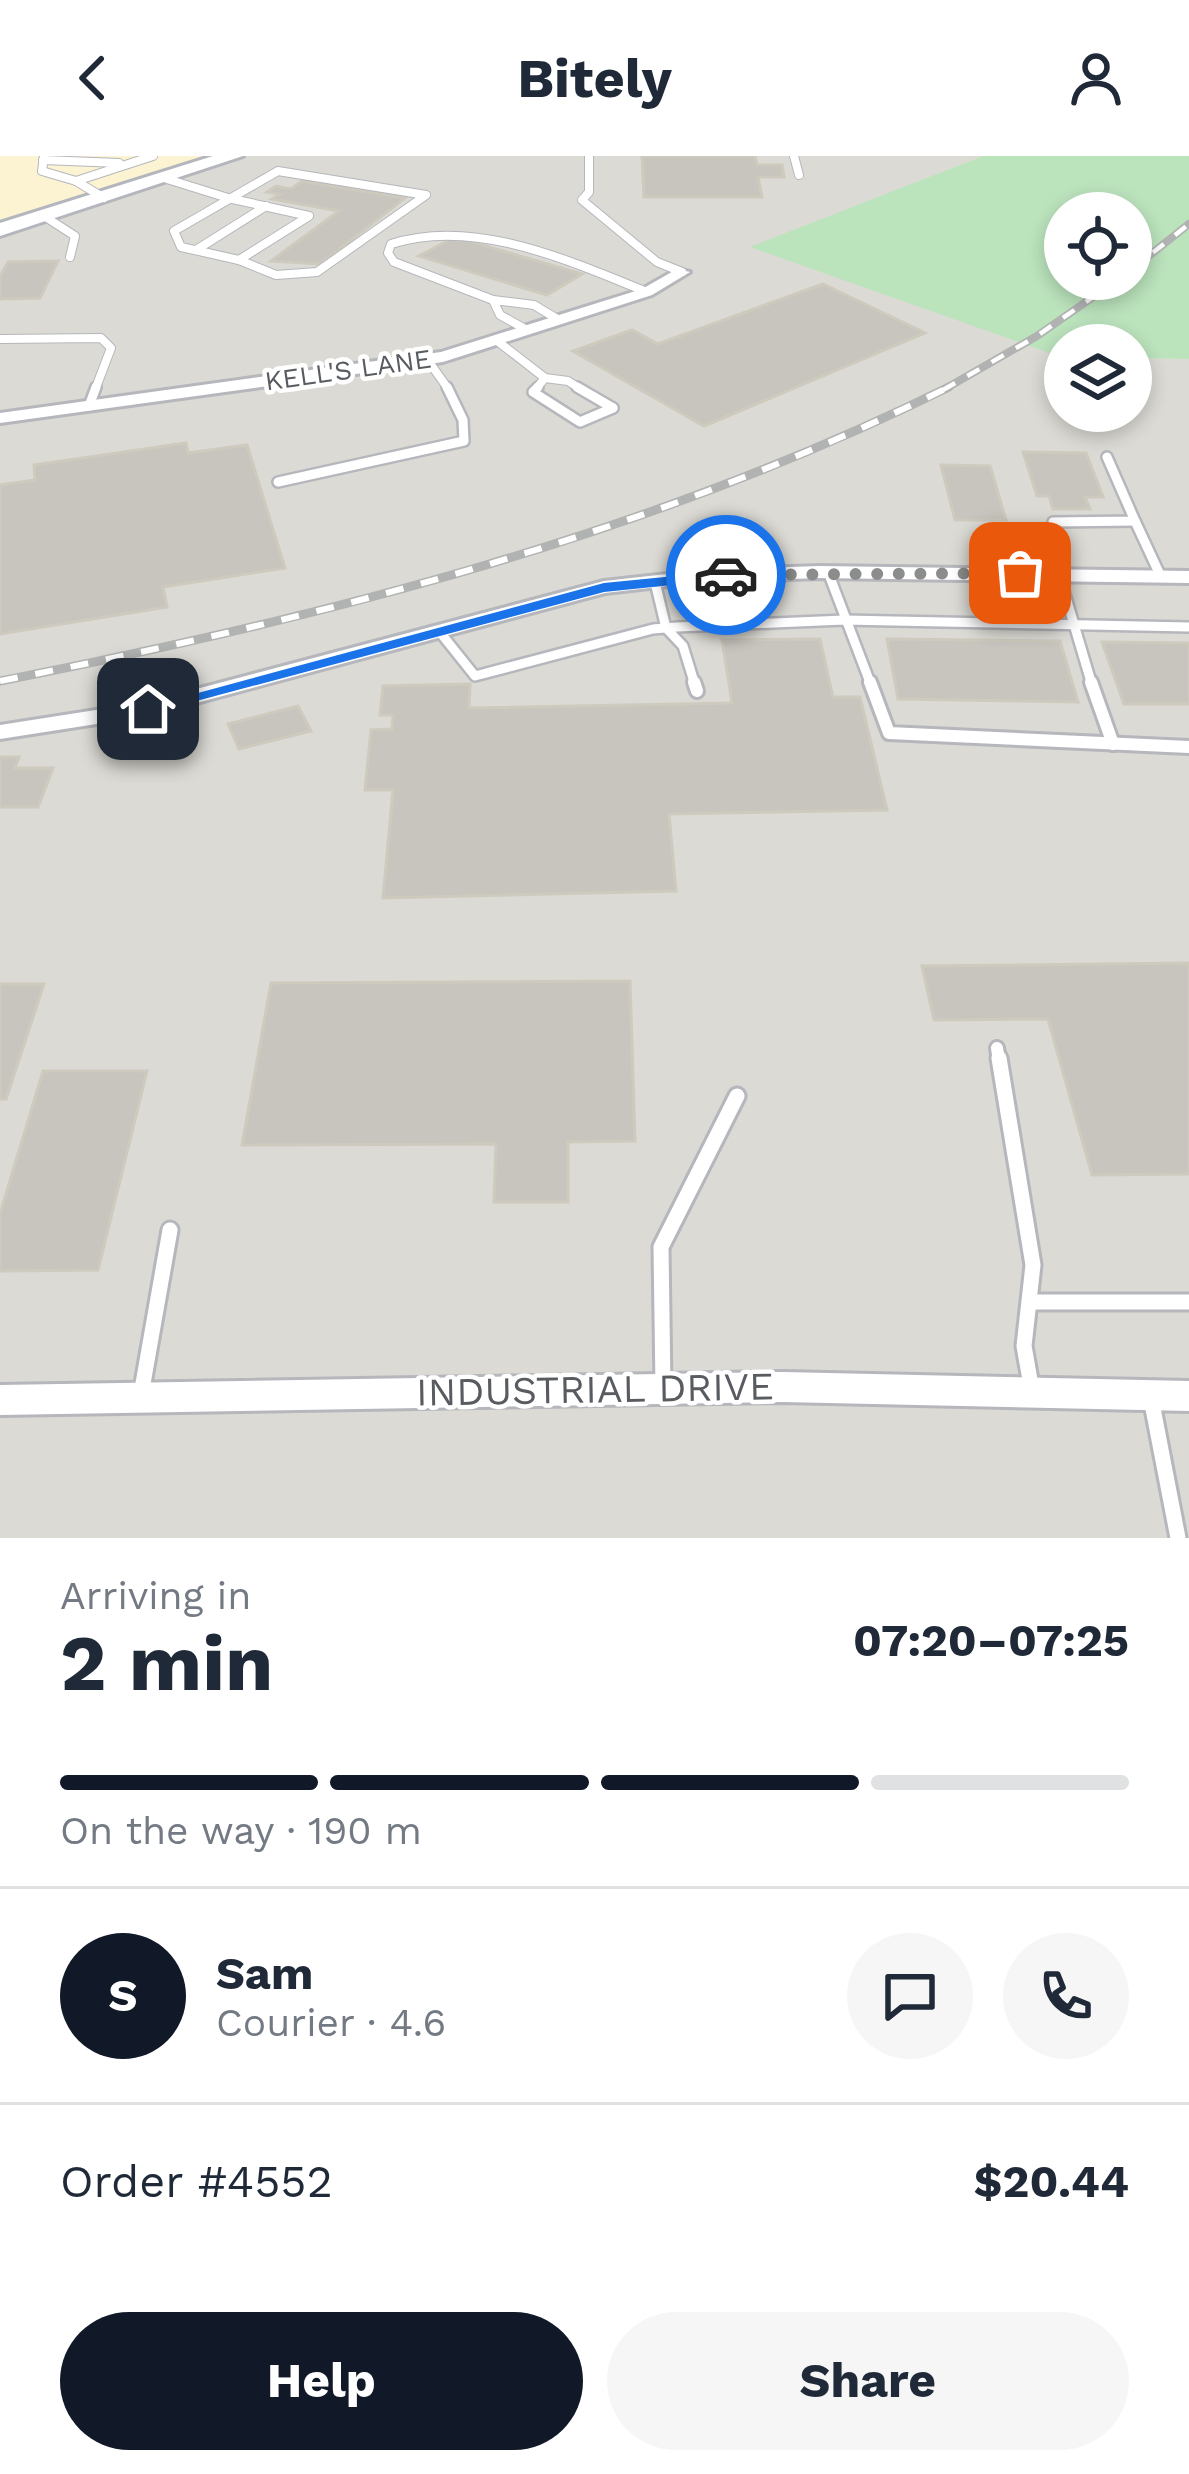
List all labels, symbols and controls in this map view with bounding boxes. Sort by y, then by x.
icon: back [60,45,126,111]
icon: person [1063,45,1129,111]
text: Bitely [517,47,672,110]
map controls [1044,192,1152,432]
button: locate [1044,192,1152,300]
button: layers [1044,324,1152,432]
street label: KELL'S LANE [263,342,433,398]
courier [666,515,786,635]
pin [969,522,1071,624]
icon: bag [987,540,1053,606]
icon: car [693,542,759,608]
pin [97,658,199,760]
icon: home [115,676,181,742]
street label: INDUSTRIAL DRIVE [416,1363,774,1415]
text: Arriving in [60,1573,251,1618]
text: 07:20–07:25 [853,1614,1129,1667]
text: 2 min [60,1617,273,1709]
text: On the way · 190 m [60,1808,422,1853]
button: chat [847,1933,973,2059]
button: phone [1003,1933,1129,2059]
text: Sam [216,1947,313,2000]
text: S [108,1969,138,2022]
text: Courier · 4.6 [216,2000,446,2045]
text: Order #4552 [60,2155,333,2208]
text: $20.44 [974,2155,1129,2208]
button: Help [60,2312,583,2450]
button: Share [607,2312,1129,2450]

